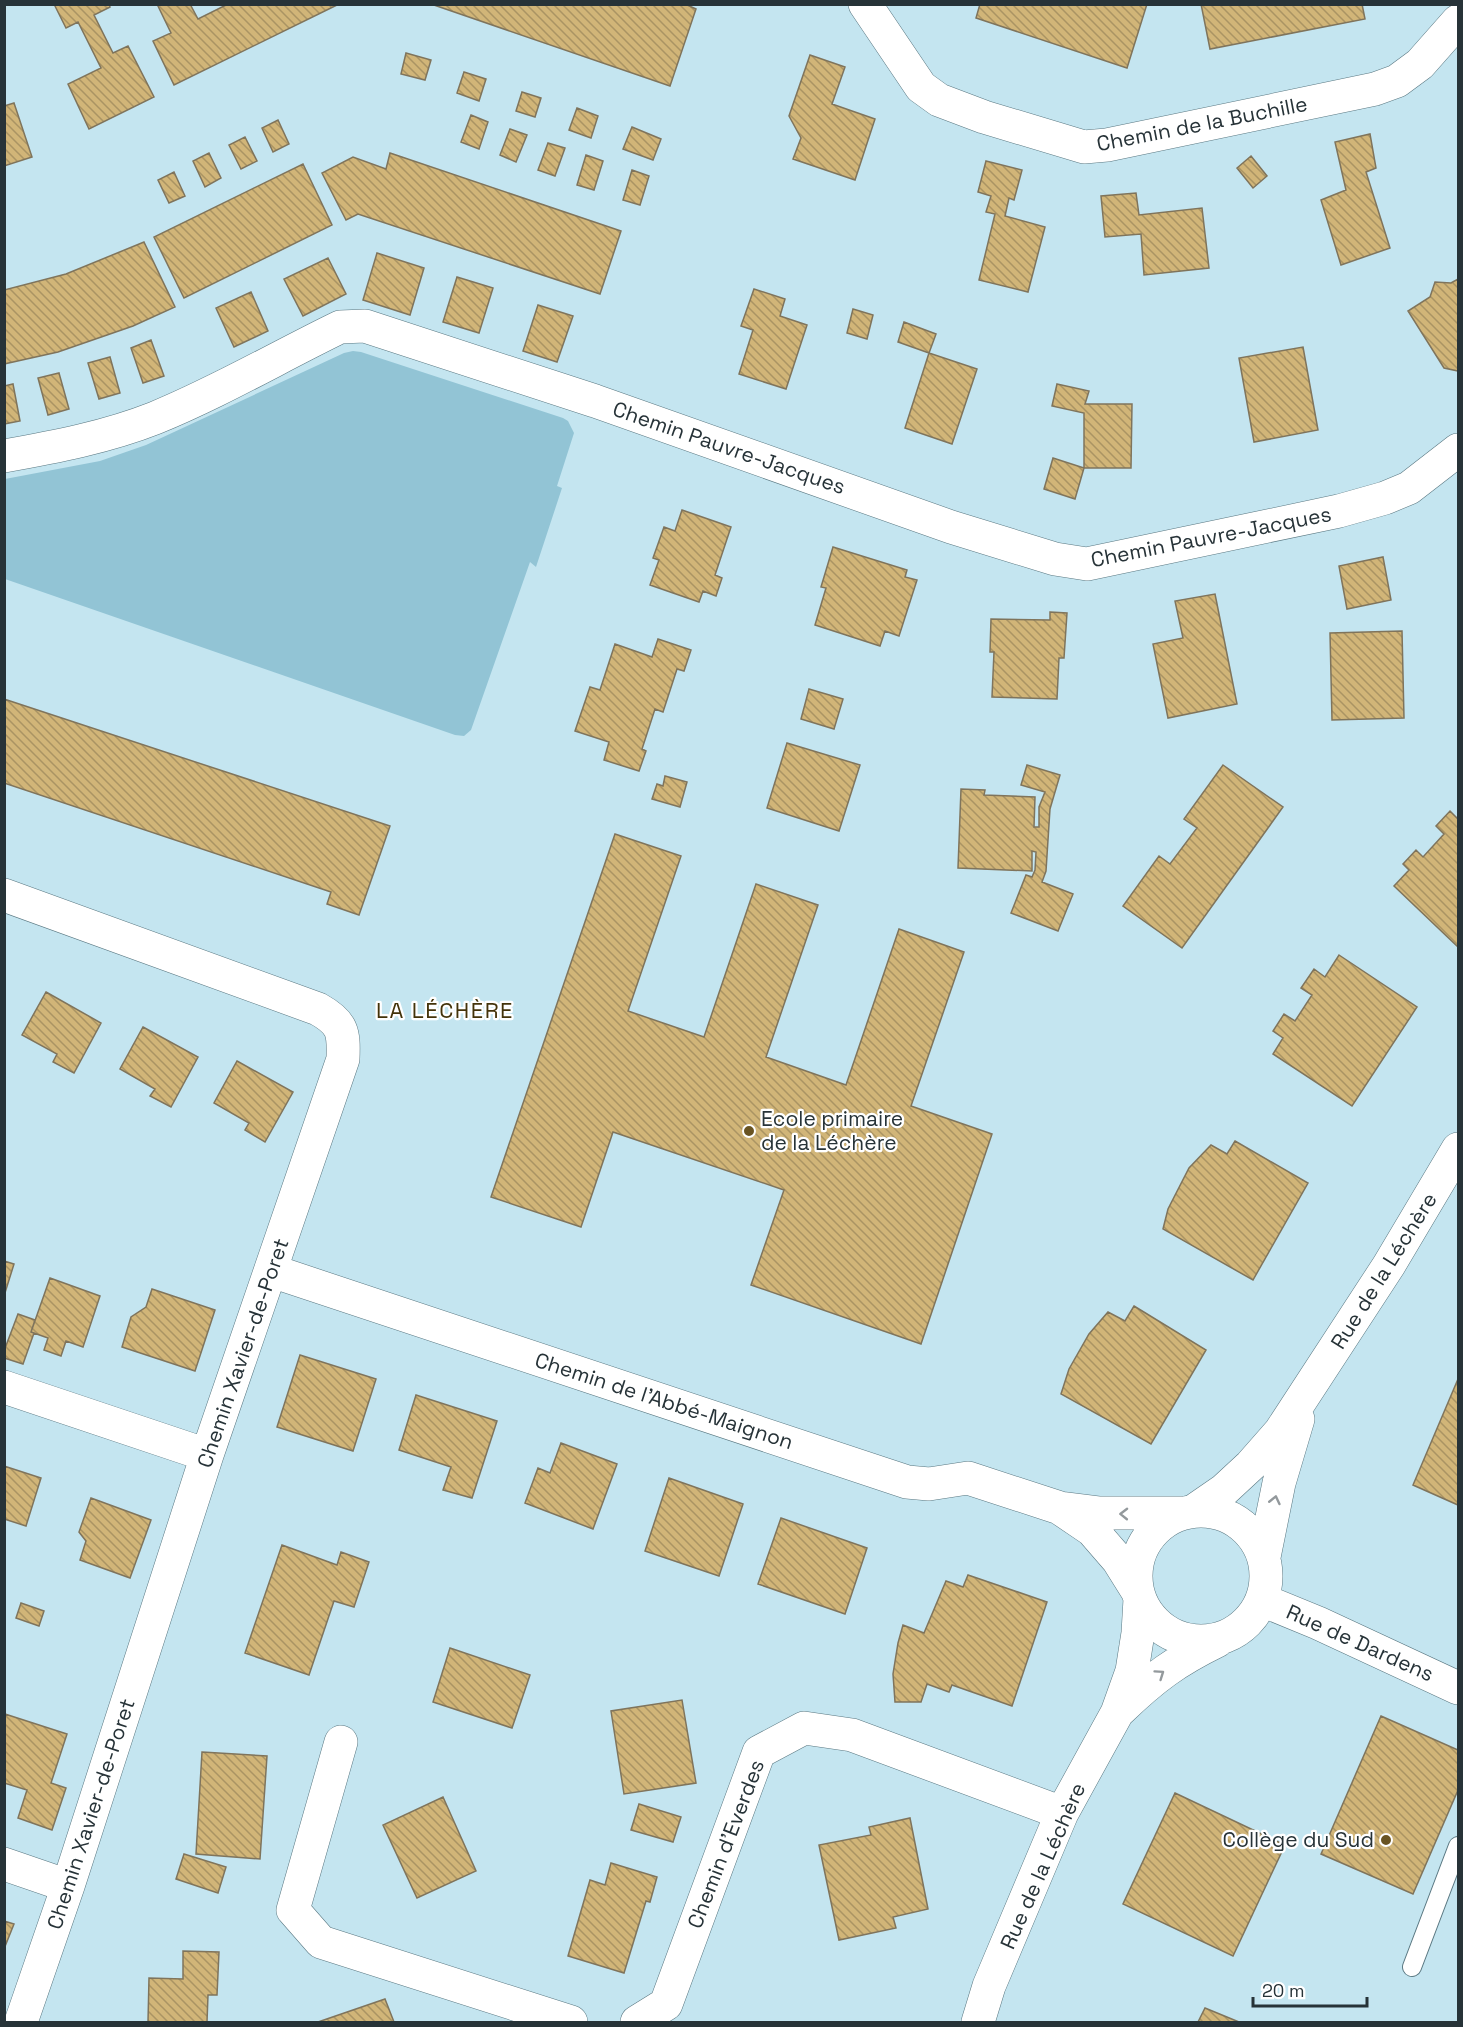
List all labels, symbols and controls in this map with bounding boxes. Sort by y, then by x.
street label: Chemin de la Buchille [1094,90,1310,157]
street label: Chemin Pauvre-Jacques [609,395,849,500]
street label: Chemin Pauvre-Jacques [1088,500,1333,573]
district label: LA LÉCHÈRE [376,996,514,1024]
place label: Ecole primaire de la Léchère [761,1105,903,1156]
marker: Ecole primaire de la Léchère [742,1124,756,1138]
street label: Rue de la Léchère [1325,1187,1443,1354]
street label: Chemin Xavier-de-Poret [191,1235,295,1471]
street label: Chemin de l'Abbé-Maignon [532,1346,797,1455]
one-way arrow [1268,1495,1281,1505]
one-way arrow [1119,1507,1128,1520]
street label: Rue de Dardens [1282,1598,1438,1687]
one-way arrow [1154,1670,1165,1681]
street label: Chemin Xavier-de-Poret [40,1695,141,1933]
street label: Chemin d'Everdes [681,1756,770,1932]
street label: Rue de la Léchère [994,1778,1091,1953]
place label: Collège du Sud [1223,1826,1374,1853]
marker: Collège du Sud [1379,1833,1393,1847]
scale bar [1253,1970,1367,2008]
text: 20 m [1262,1979,1305,2002]

